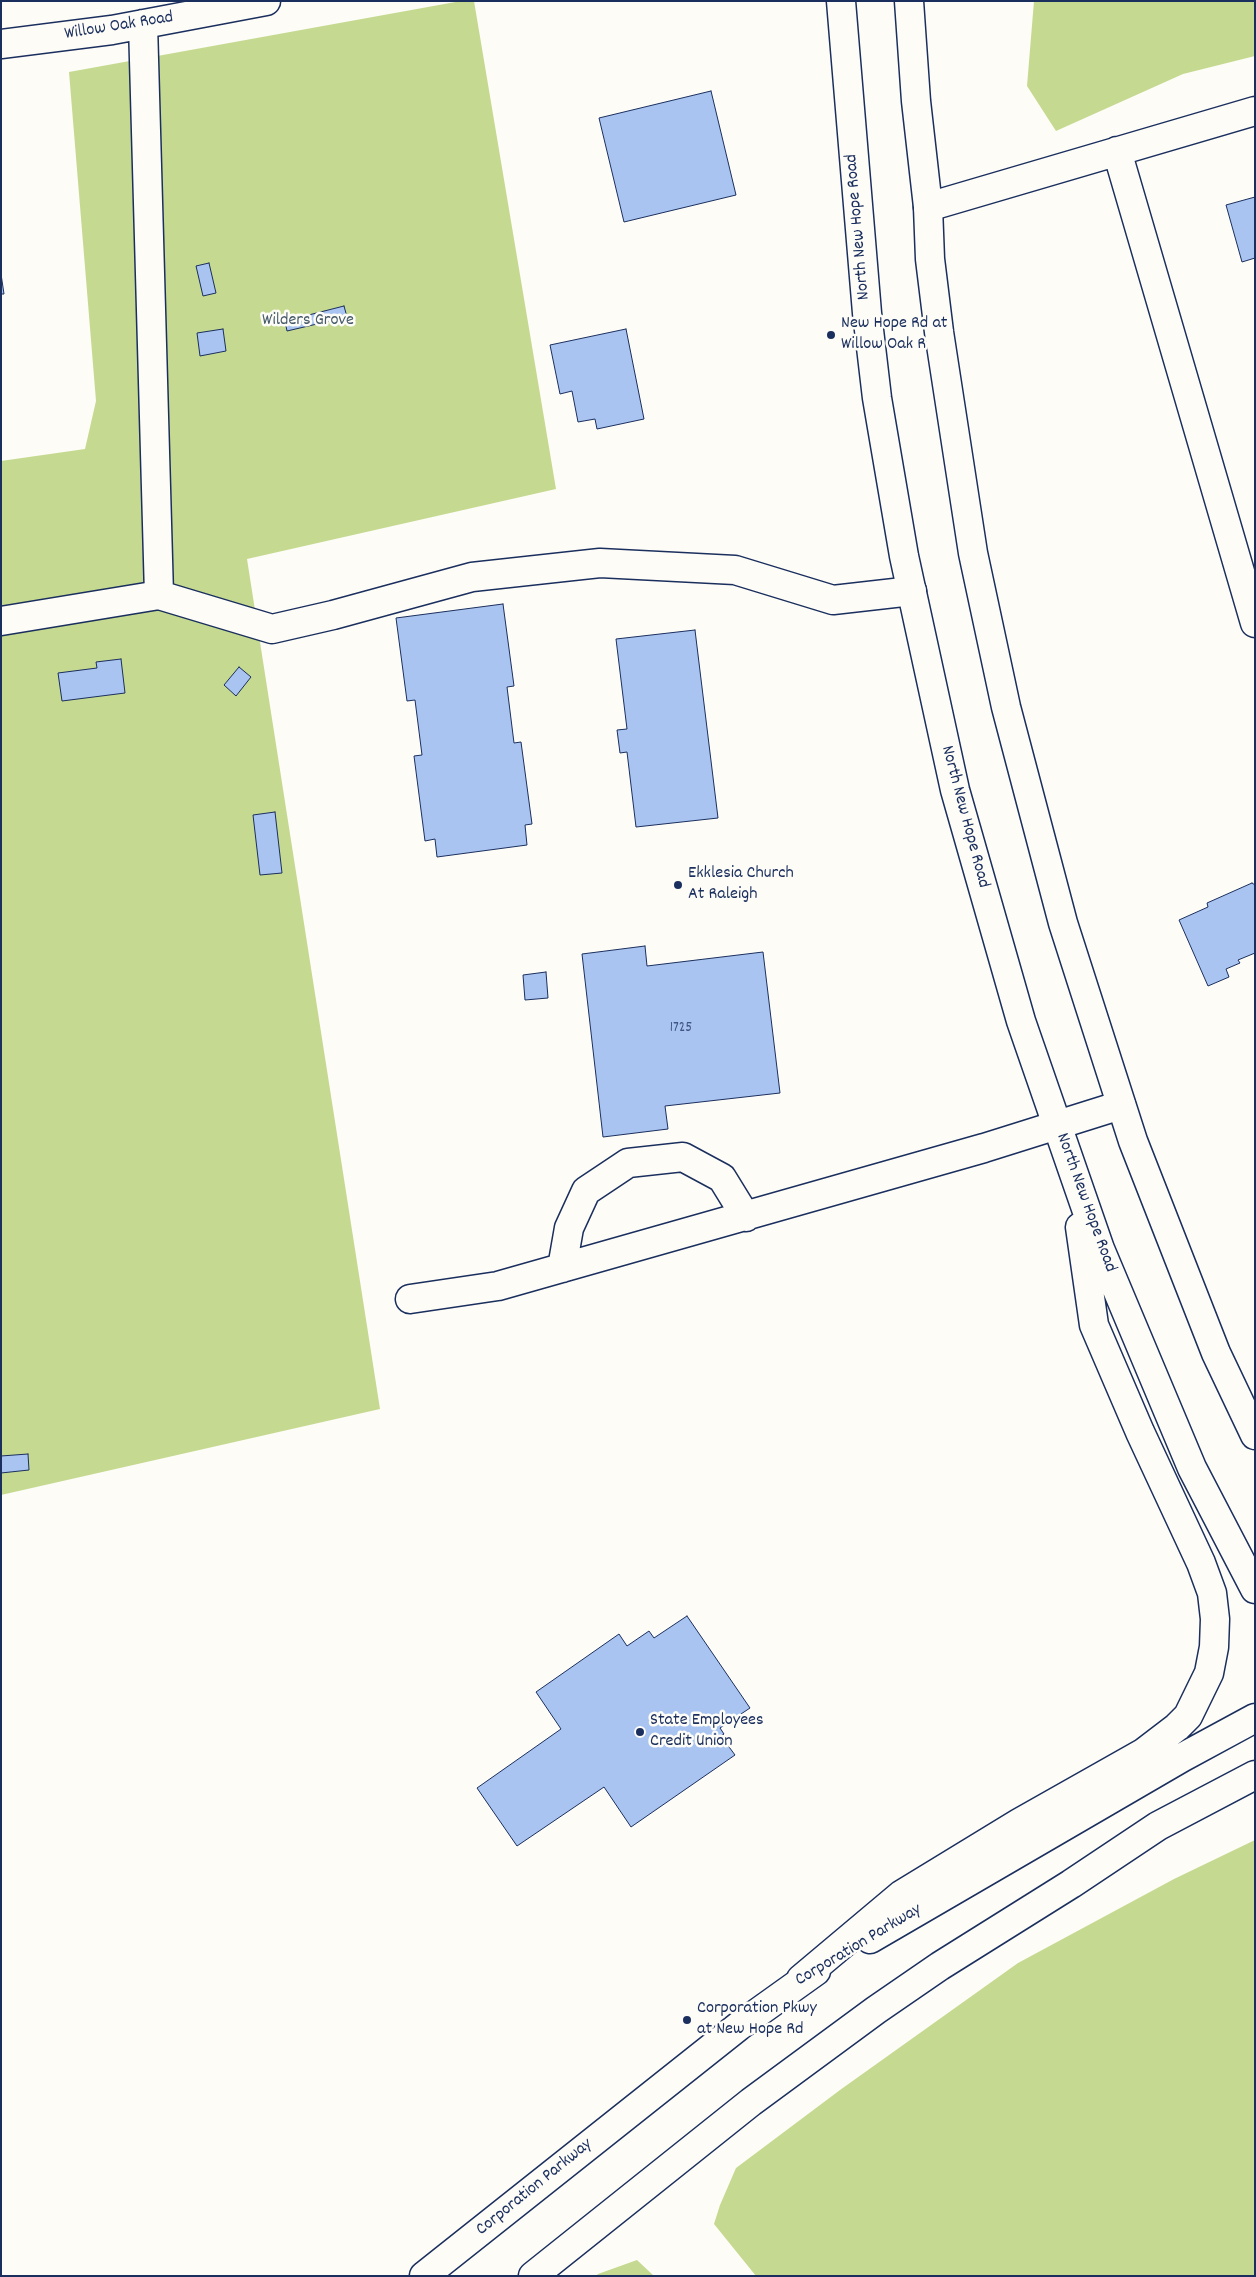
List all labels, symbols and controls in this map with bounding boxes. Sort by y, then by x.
street label: Willow Oak Road [63,8,175,46]
street label: North New Hope Road [842,153,876,301]
park label: Wilders Grove [262,311,354,333]
place label: New Hope Rd at Willow Oak R [841,314,948,356]
marker: New Hope Rd at Willow Oak R [825,329,837,341]
street label: North New Hope Road [935,744,993,890]
place label: Ekklesia Church At Raleigh [688,864,794,906]
marker: Ekklesia Church At Raleigh [672,879,684,891]
house number: 1725 [670,1020,692,1038]
street label: North New Hope Road [1050,1131,1120,1275]
place label: State Employees Credit Union [650,1711,764,1754]
marker: State Employees Credit Union [634,1726,646,1738]
street label: Corporation Parkway [792,1900,926,1992]
place label: Corporation Pkwy at New Hope Rd [697,1999,817,2042]
marker: Corporation Pkwy at New Hope Rd [681,2014,693,2026]
street label: Corporation Parkway [472,2134,598,2242]

